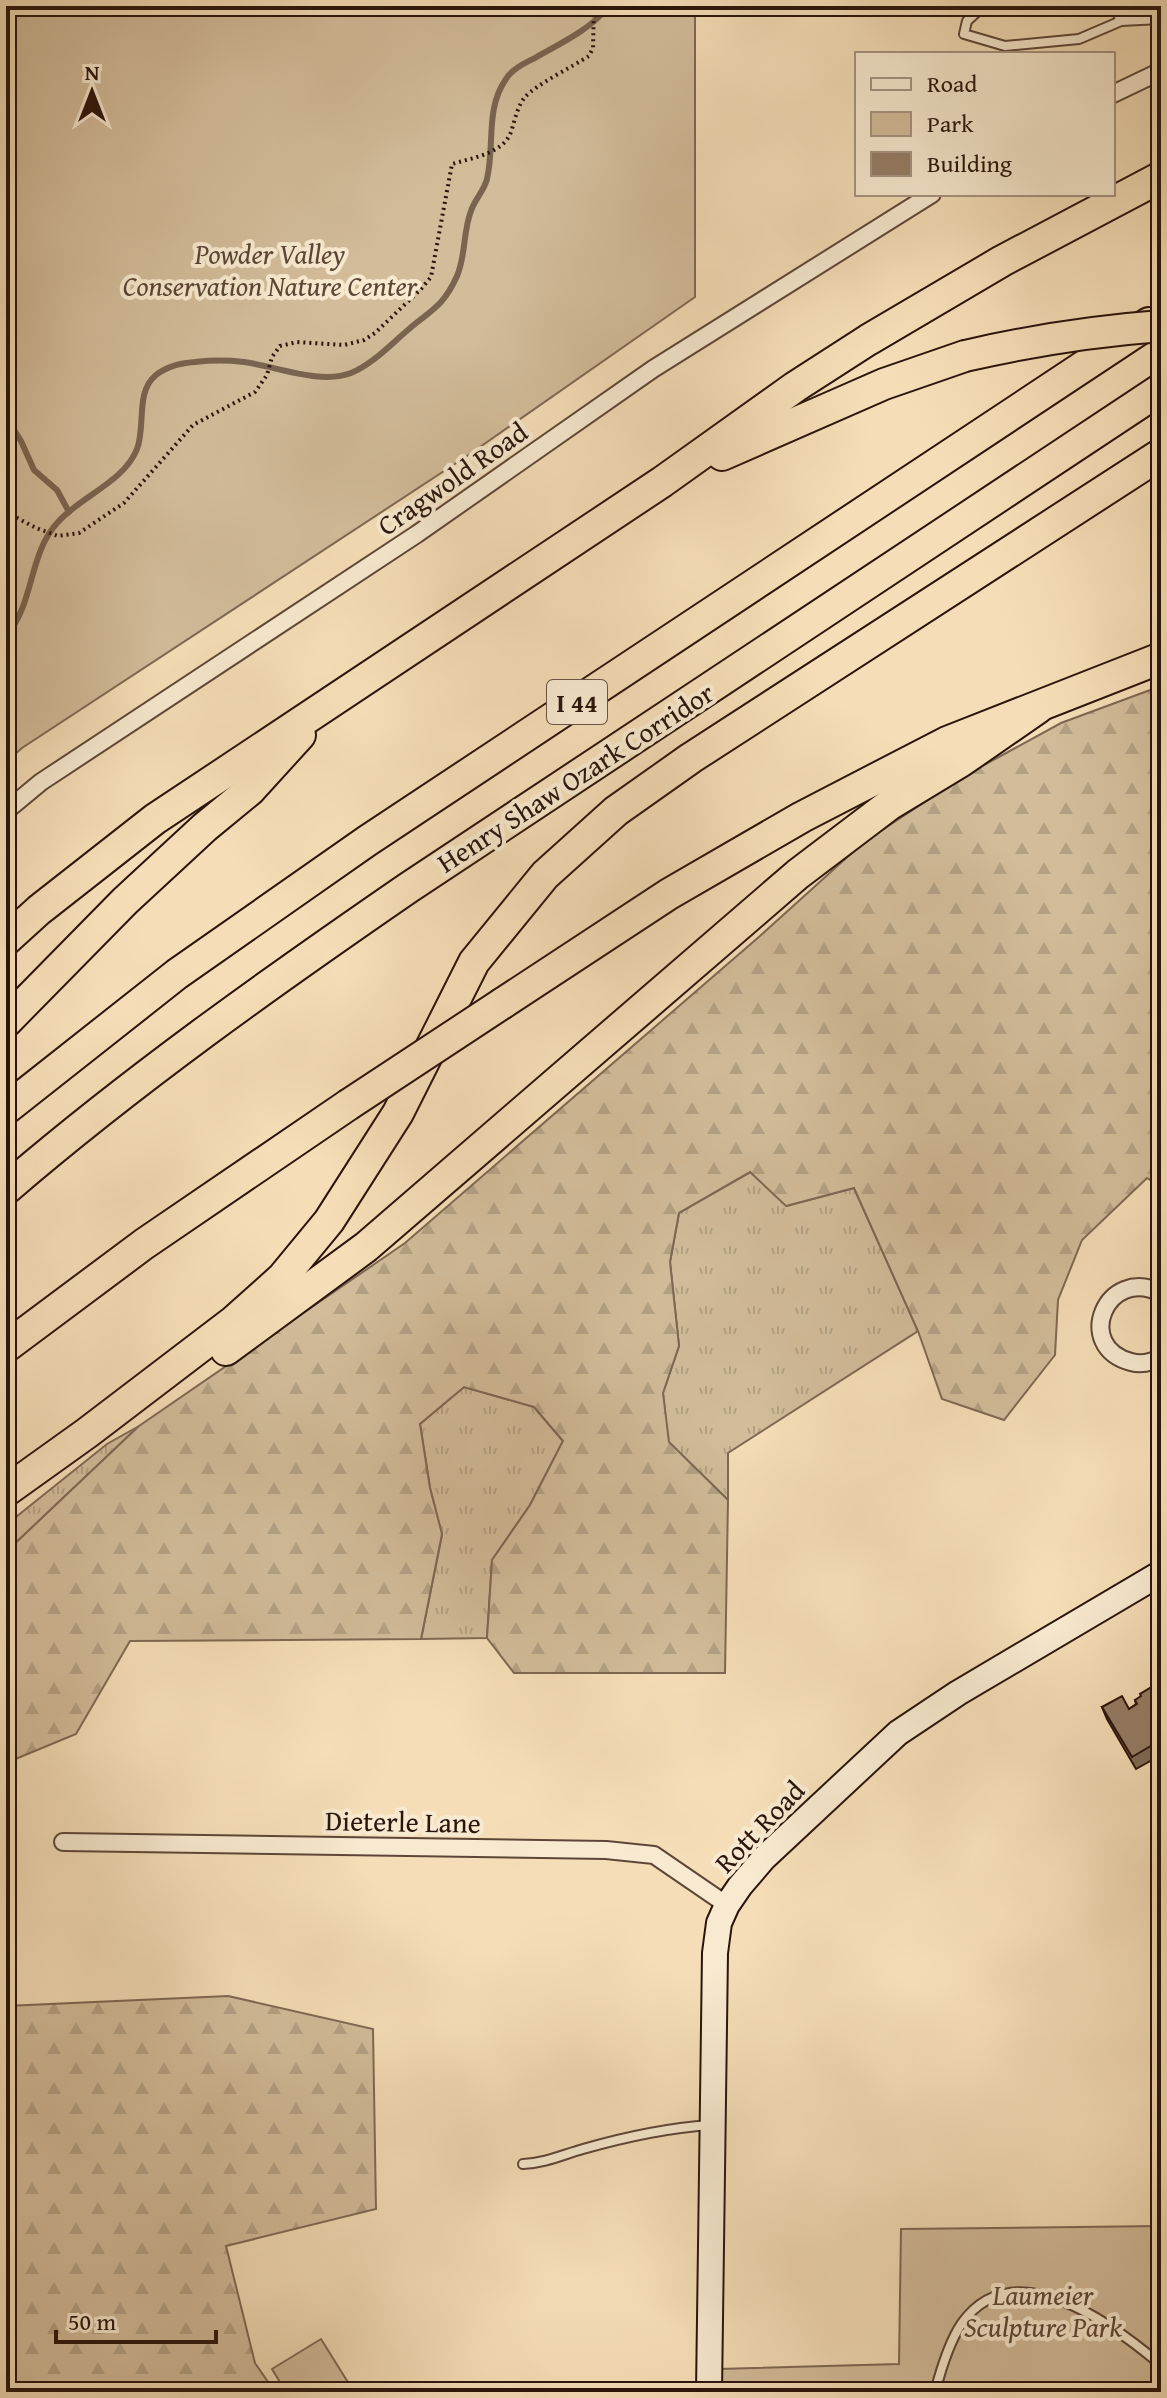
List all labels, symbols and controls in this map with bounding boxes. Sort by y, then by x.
north arrow [52,52,132,132]
legend [855,52,1115,196]
text: N [85,56,100,88]
text: Road [927,66,977,101]
text: Park [927,106,974,141]
text: Building [927,146,1012,181]
park label: Powder Valley Conservation Nature Center [123,233,419,306]
street label: Cragwold Road [369,411,535,545]
street label: Henry Shaw Ozark Corridor [428,672,722,882]
road number: I 44 [547,680,607,724]
street label: Rott Road [704,1770,814,1882]
street label: Dieterle Lane [325,1799,481,1843]
park label: Laumeier Sculpture Park [964,2274,1122,2347]
scale bar [56,2294,216,2344]
text: 50 m [68,2304,116,2339]

